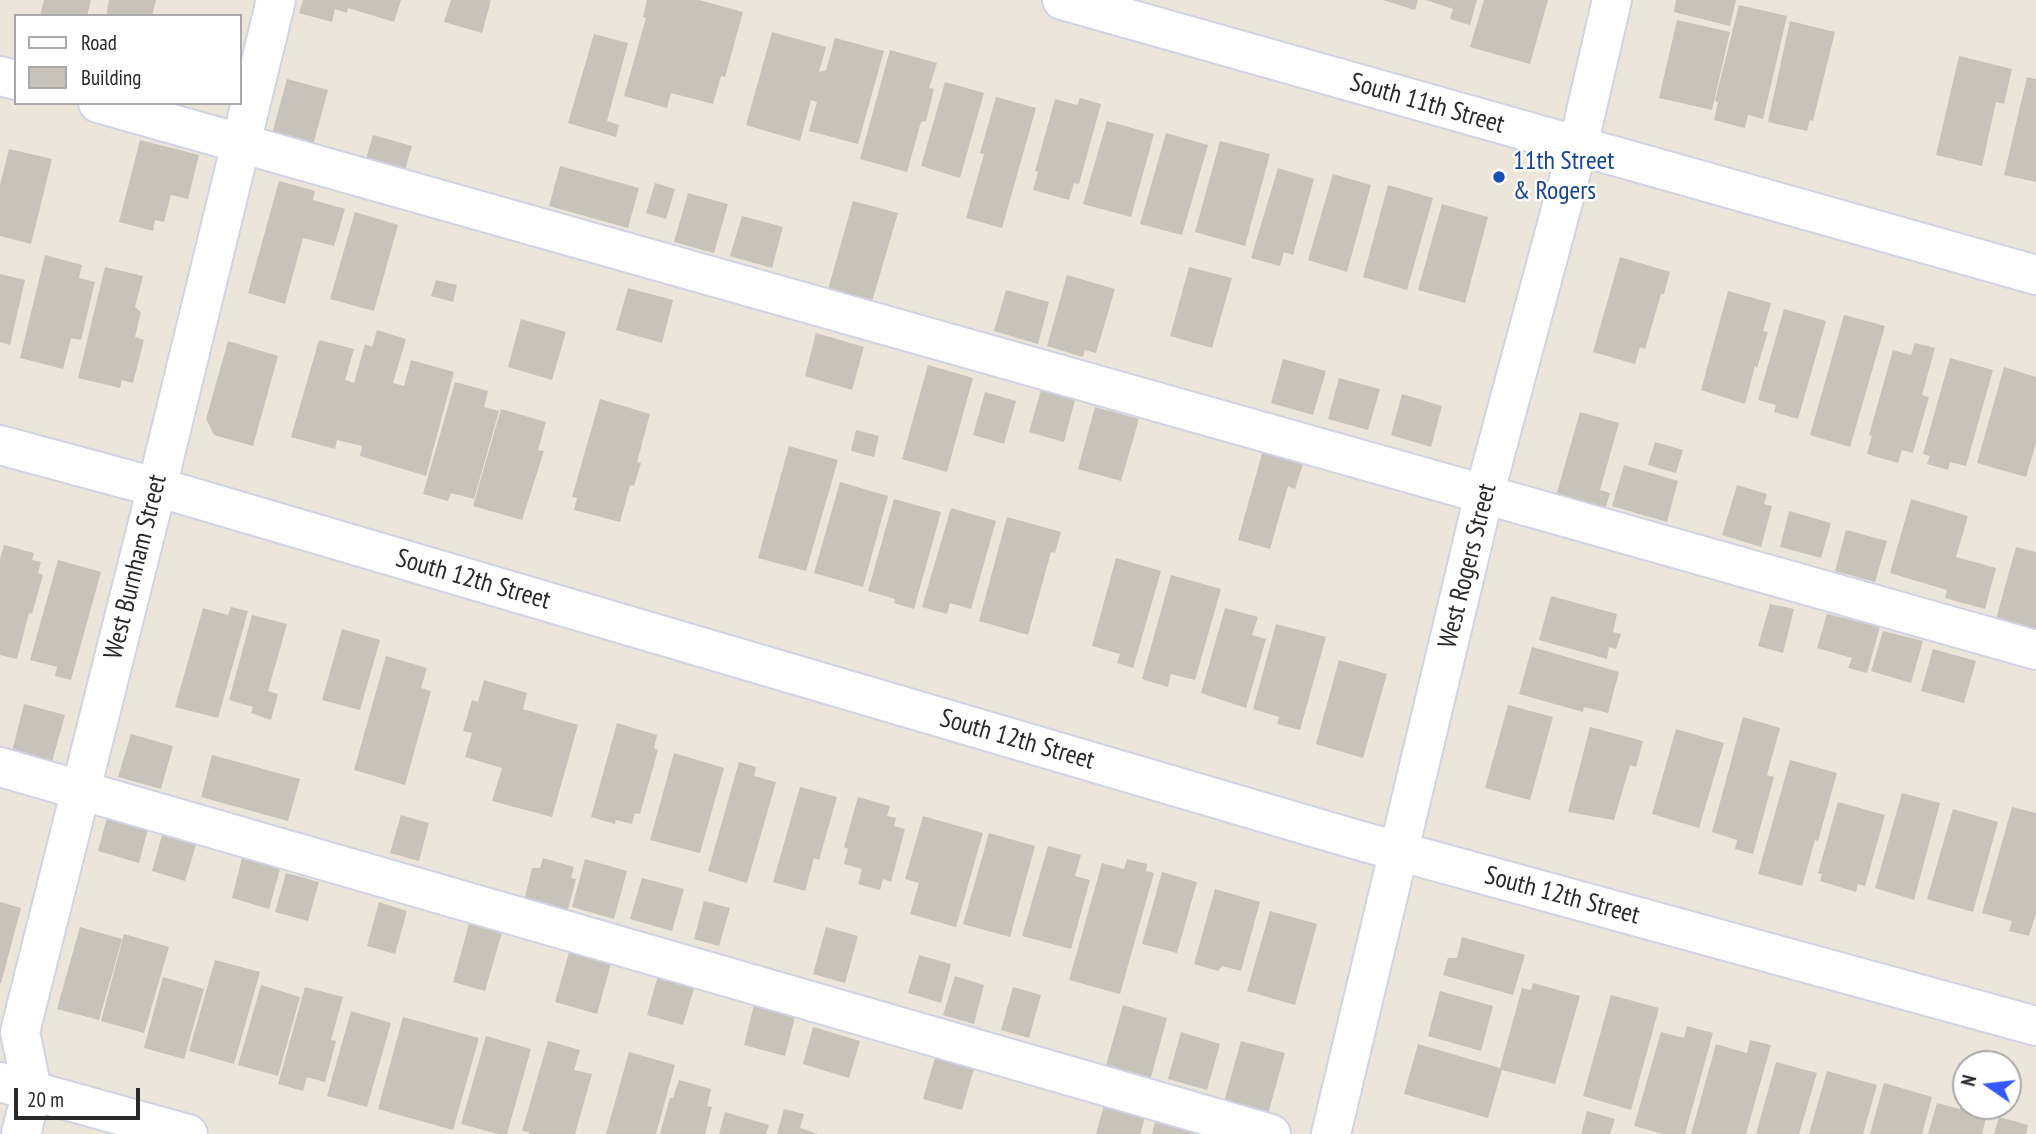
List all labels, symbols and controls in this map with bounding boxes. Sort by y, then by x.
legend [14,14,242,105]
text: Road [81,29,117,56]
text: Building [81,64,141,91]
street label: South 11th Street [1346,67,1508,141]
place label: 11th Street & Rogers [1513,146,1614,208]
marker: 11th Street & Rogers [1491,169,1507,185]
street label: West Burnham Street [98,472,174,662]
street label: West Rogers Street [1432,480,1504,652]
street label: South 12th Street [392,543,554,617]
street label: South 12th Street [936,703,1098,777]
street label: South 12th Street [1481,860,1643,932]
north arrow [1952,1050,2022,1120]
text: N [1956,1073,1981,1088]
scale bar [18,1074,144,1118]
text: 20 m [27,1086,64,1113]

